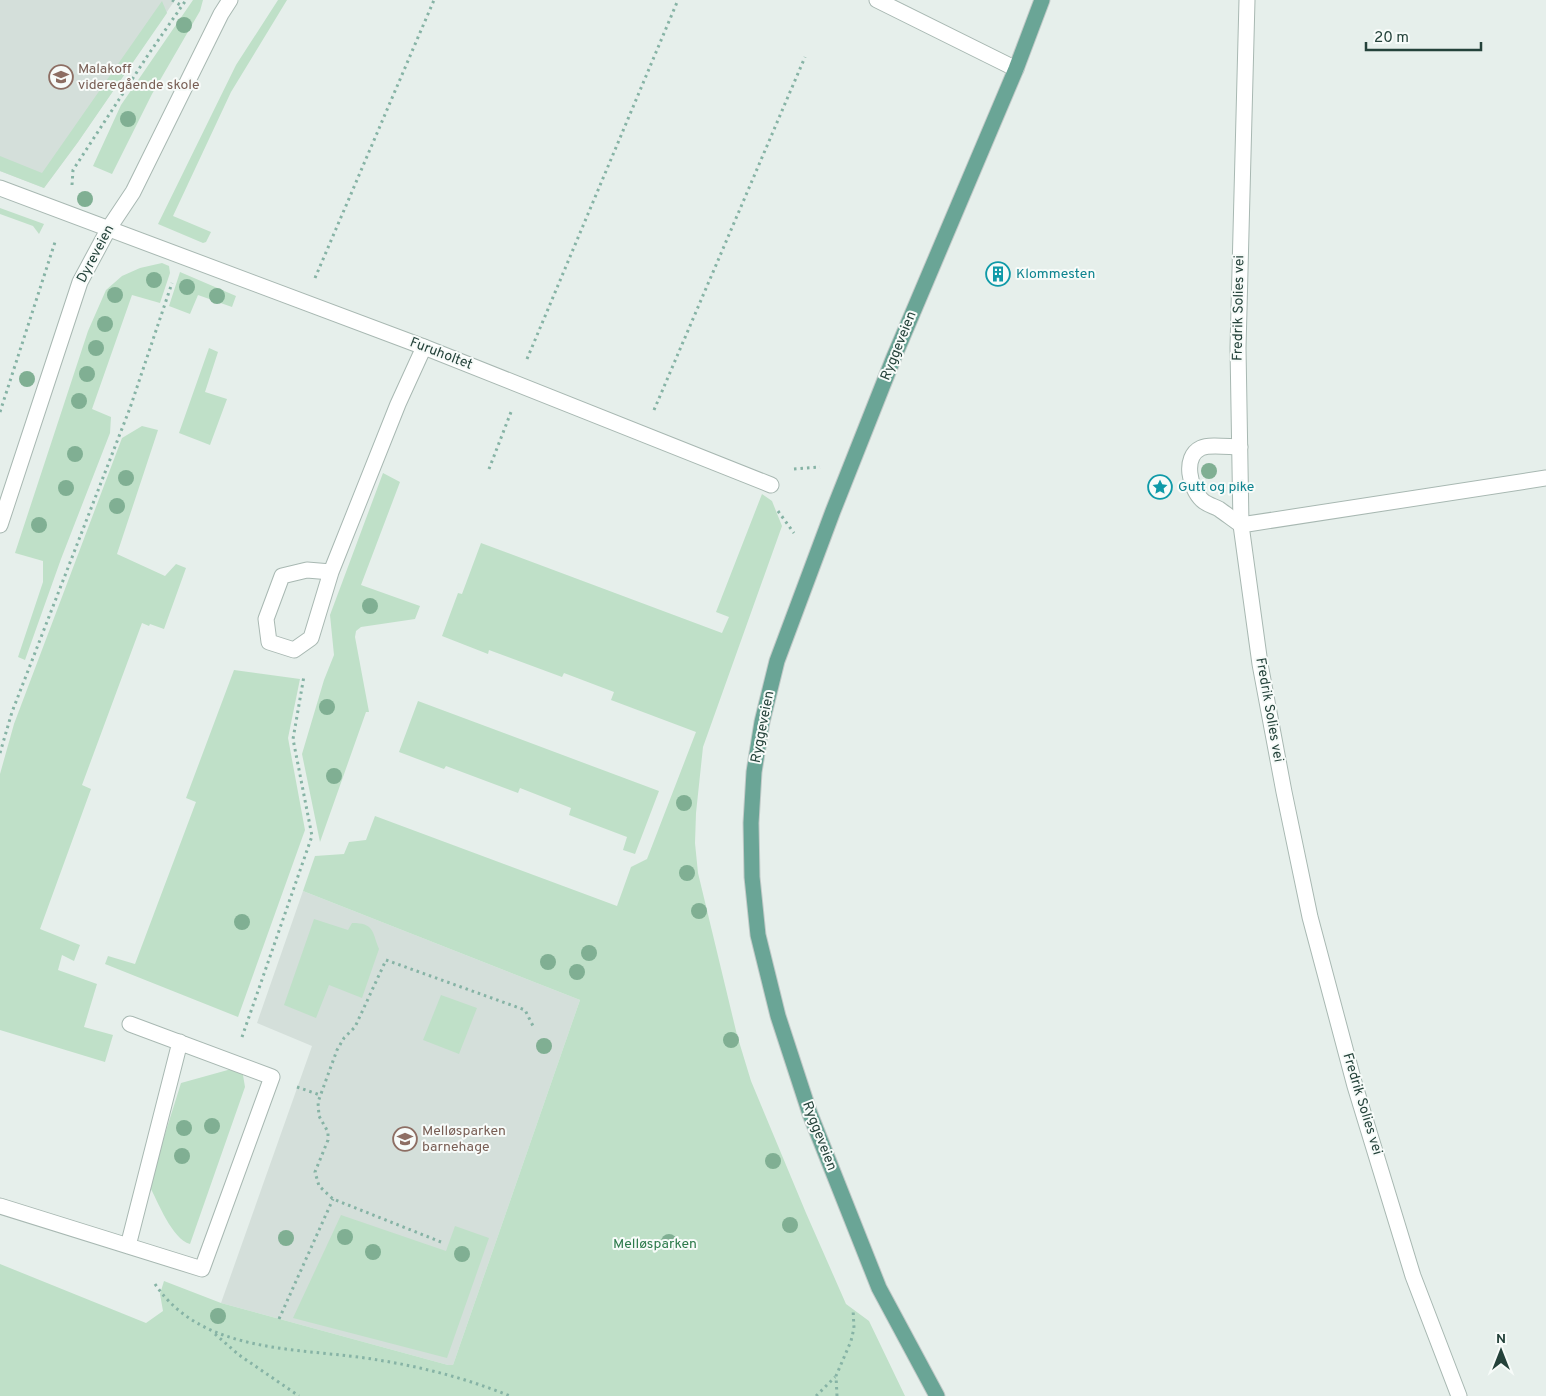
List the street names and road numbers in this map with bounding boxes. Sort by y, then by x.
street label: Dyreveien [74,222,118,286]
street label: Fredrik Solies vei [1230,255,1248,361]
street label: Ryggeveien [877,309,921,383]
street label: Furuholtet [407,334,475,374]
street label: Fredrik Solies vei [1251,656,1287,764]
street label: Ryggeveien [748,690,778,764]
street label: Fredrik Solies vei [1338,1051,1386,1157]
street label: Ryggeveien [798,1099,840,1173]

